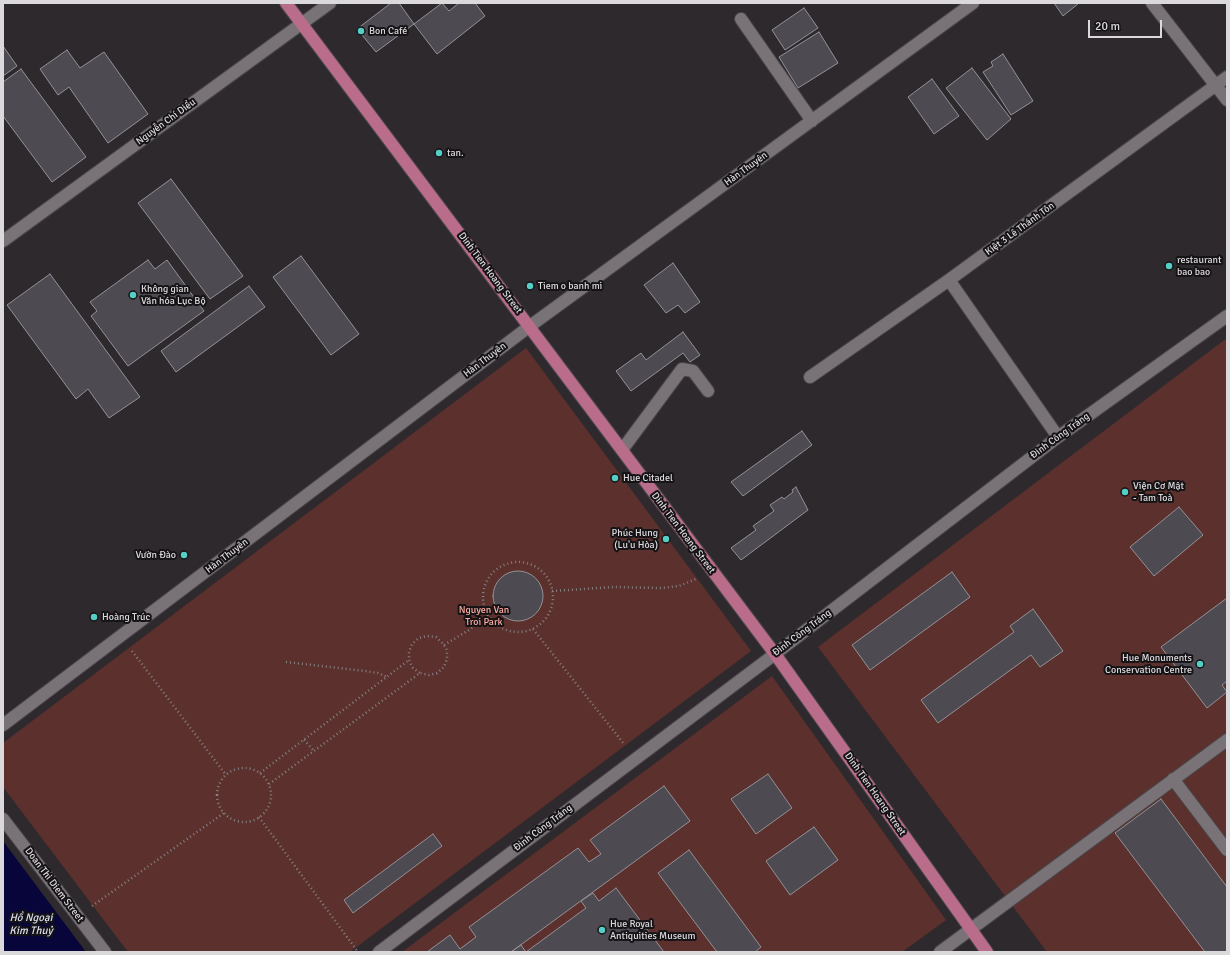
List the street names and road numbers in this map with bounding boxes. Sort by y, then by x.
street label: Nguyễn Chí Diểu [134,96,198,148]
street label: Hàn Thuyên [722,149,770,189]
street label: Kiệt 3 Lê Thánh Tôn [983,200,1057,258]
street label: Dinh Tien Hoang Street [456,230,524,316]
street label: Hàn Thuyên [461,340,509,380]
street label: Đinh Công Tráng [1028,410,1092,462]
street label: Dinh Tien Hoang Street [649,490,717,576]
street label: Hàn Thuyên [203,536,251,576]
street label: Đinh Công Tráng [770,607,834,659]
street label: Dinh Tien Hoang Street [842,750,908,838]
street label: Đinh Công Tráng [511,802,575,854]
street label: Doan Thi Diem Street [22,845,86,925]

